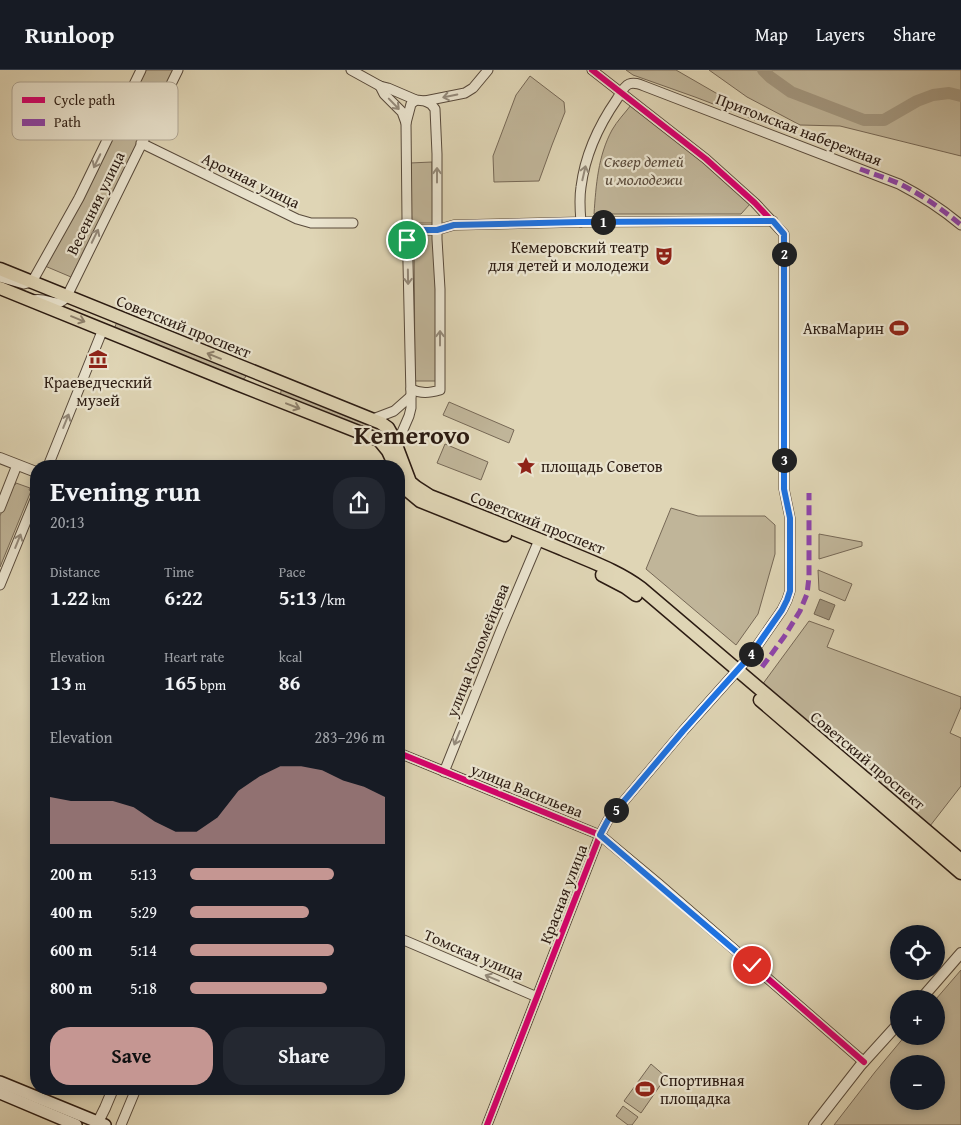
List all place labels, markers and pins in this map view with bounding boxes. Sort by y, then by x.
pin: 1 [590,210,616,234]
pin [386,219,428,261]
place label: Кемеровский театр для детей и молодежи [488,235,649,277]
pin: 2 [772,242,796,266]
theatre icon: Кемеровский театр для детей и молодежи [653,245,675,267]
place label: АкваМарин [803,316,884,340]
sports icon: АкваМарин [888,317,910,339]
museum icon: Краеведческий музей [87,348,109,370]
place label: Краеведческий музей [44,370,153,412]
pin: 3 [772,448,796,472]
place label: площадь Советов [541,454,663,478]
place icon: площадь Советов [515,455,537,477]
pin: 4 [738,642,764,666]
pin: 5 [604,798,628,822]
pin [731,944,773,986]
place label: Спортивная площадка [660,1068,745,1110]
sports icon: Спортивная площадка [634,1078,656,1100]

